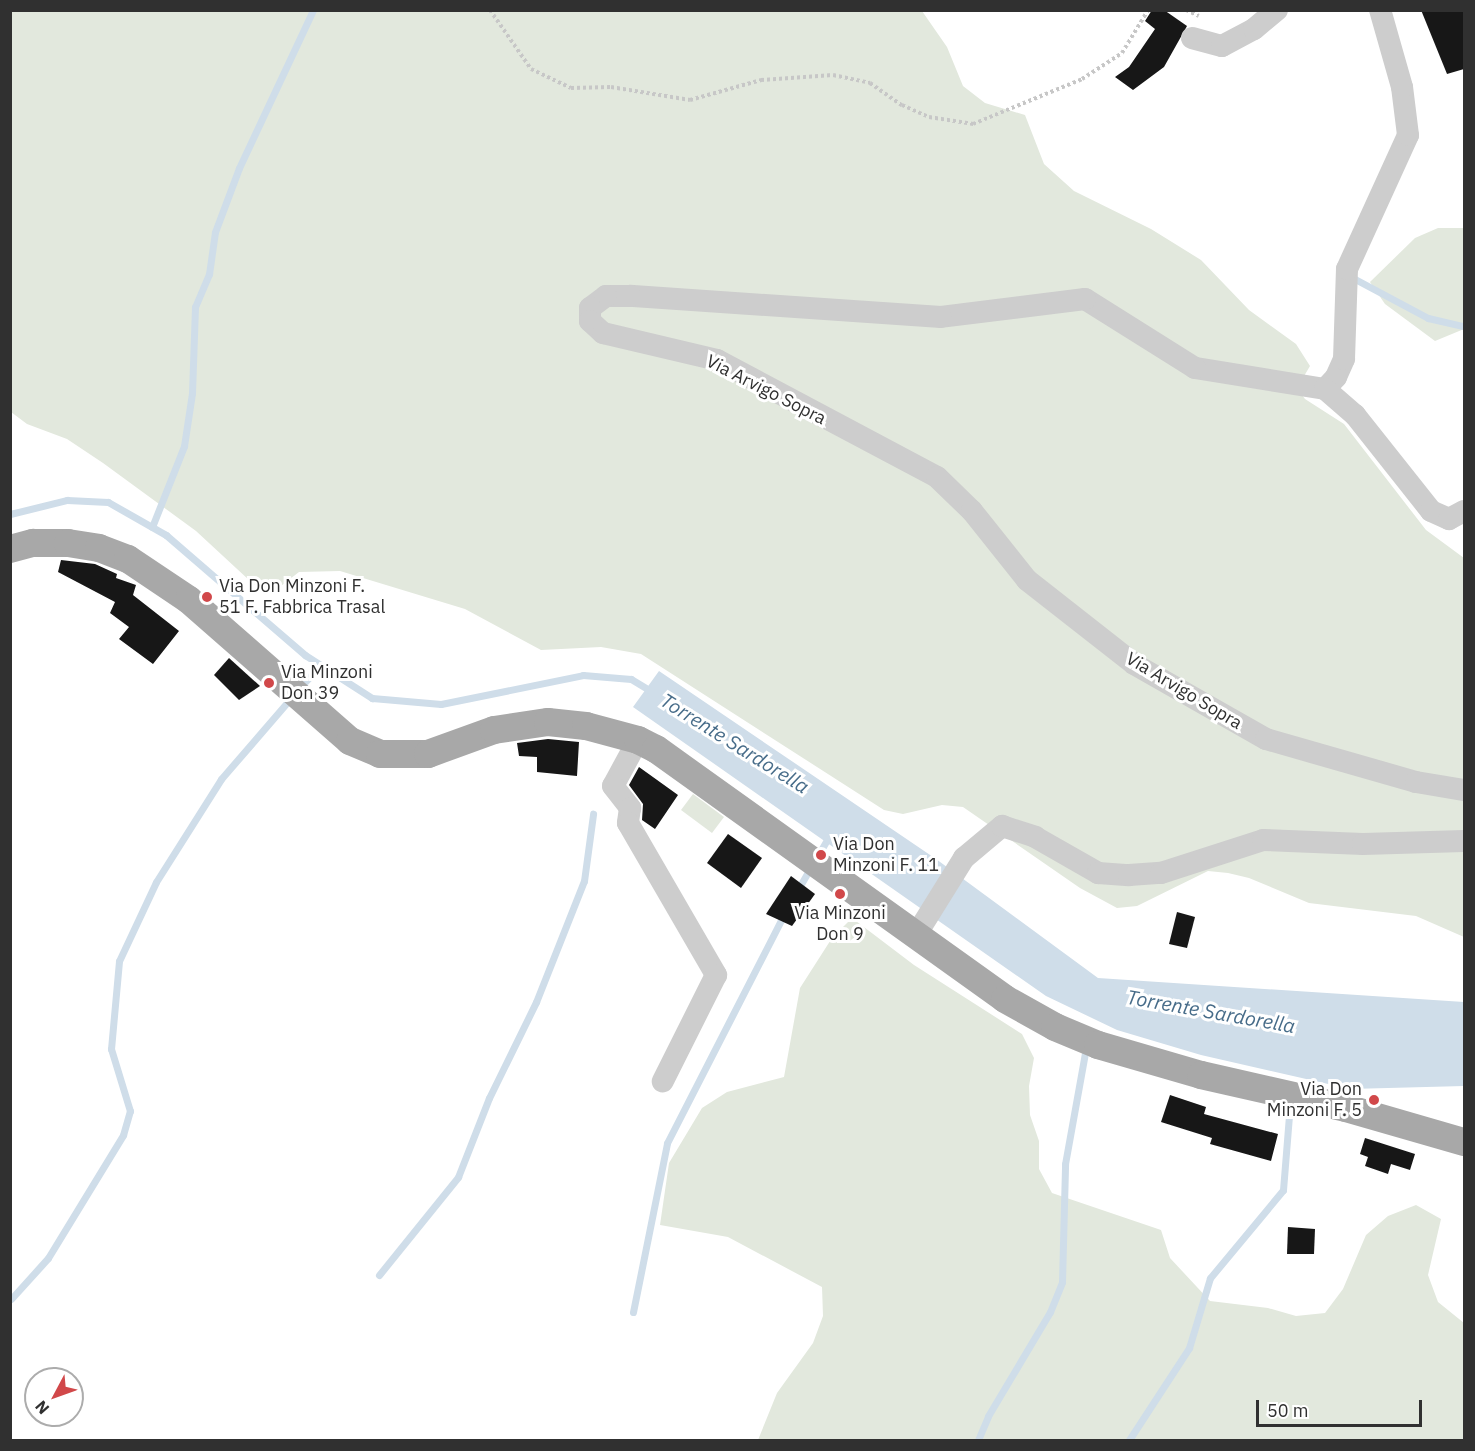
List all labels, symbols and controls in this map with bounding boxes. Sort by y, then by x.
street label: Via Arvigo Sopra [702,350,830,430]
place label: Via Don Minzoni F. 51 F. Fabbrica Trasal [219,576,385,618]
marker: Via Don Minzoni F. 51 F. Fabbrica Trasal [200,590,214,604]
street label: Via Arvigo Sopra [1122,648,1246,734]
place label: Via Minzoni Don 39 [281,662,373,704]
marker: Via Minzoni Don 39 [262,676,276,690]
water label: Torrente Sardorella [656,688,814,798]
place label: Via Don Minzoni F. 11 [833,834,939,876]
marker: Via Don Minzoni F. 11 [814,848,828,862]
marker: Via Minzoni Don 9 [833,887,847,901]
place label: Via Minzoni Don 9 [794,903,886,946]
water label: Torrente Sardorella [1125,984,1297,1038]
place label: Via Don Minzoni F. 5 [1267,1079,1362,1122]
marker: Via Don Minzoni F. 5 [1367,1093,1381,1107]
north arrow [24,1367,84,1427]
scale bar [1259,1388,1426,1426]
text: N [31,1397,53,1418]
text: 50 m [1267,1399,1309,1422]

